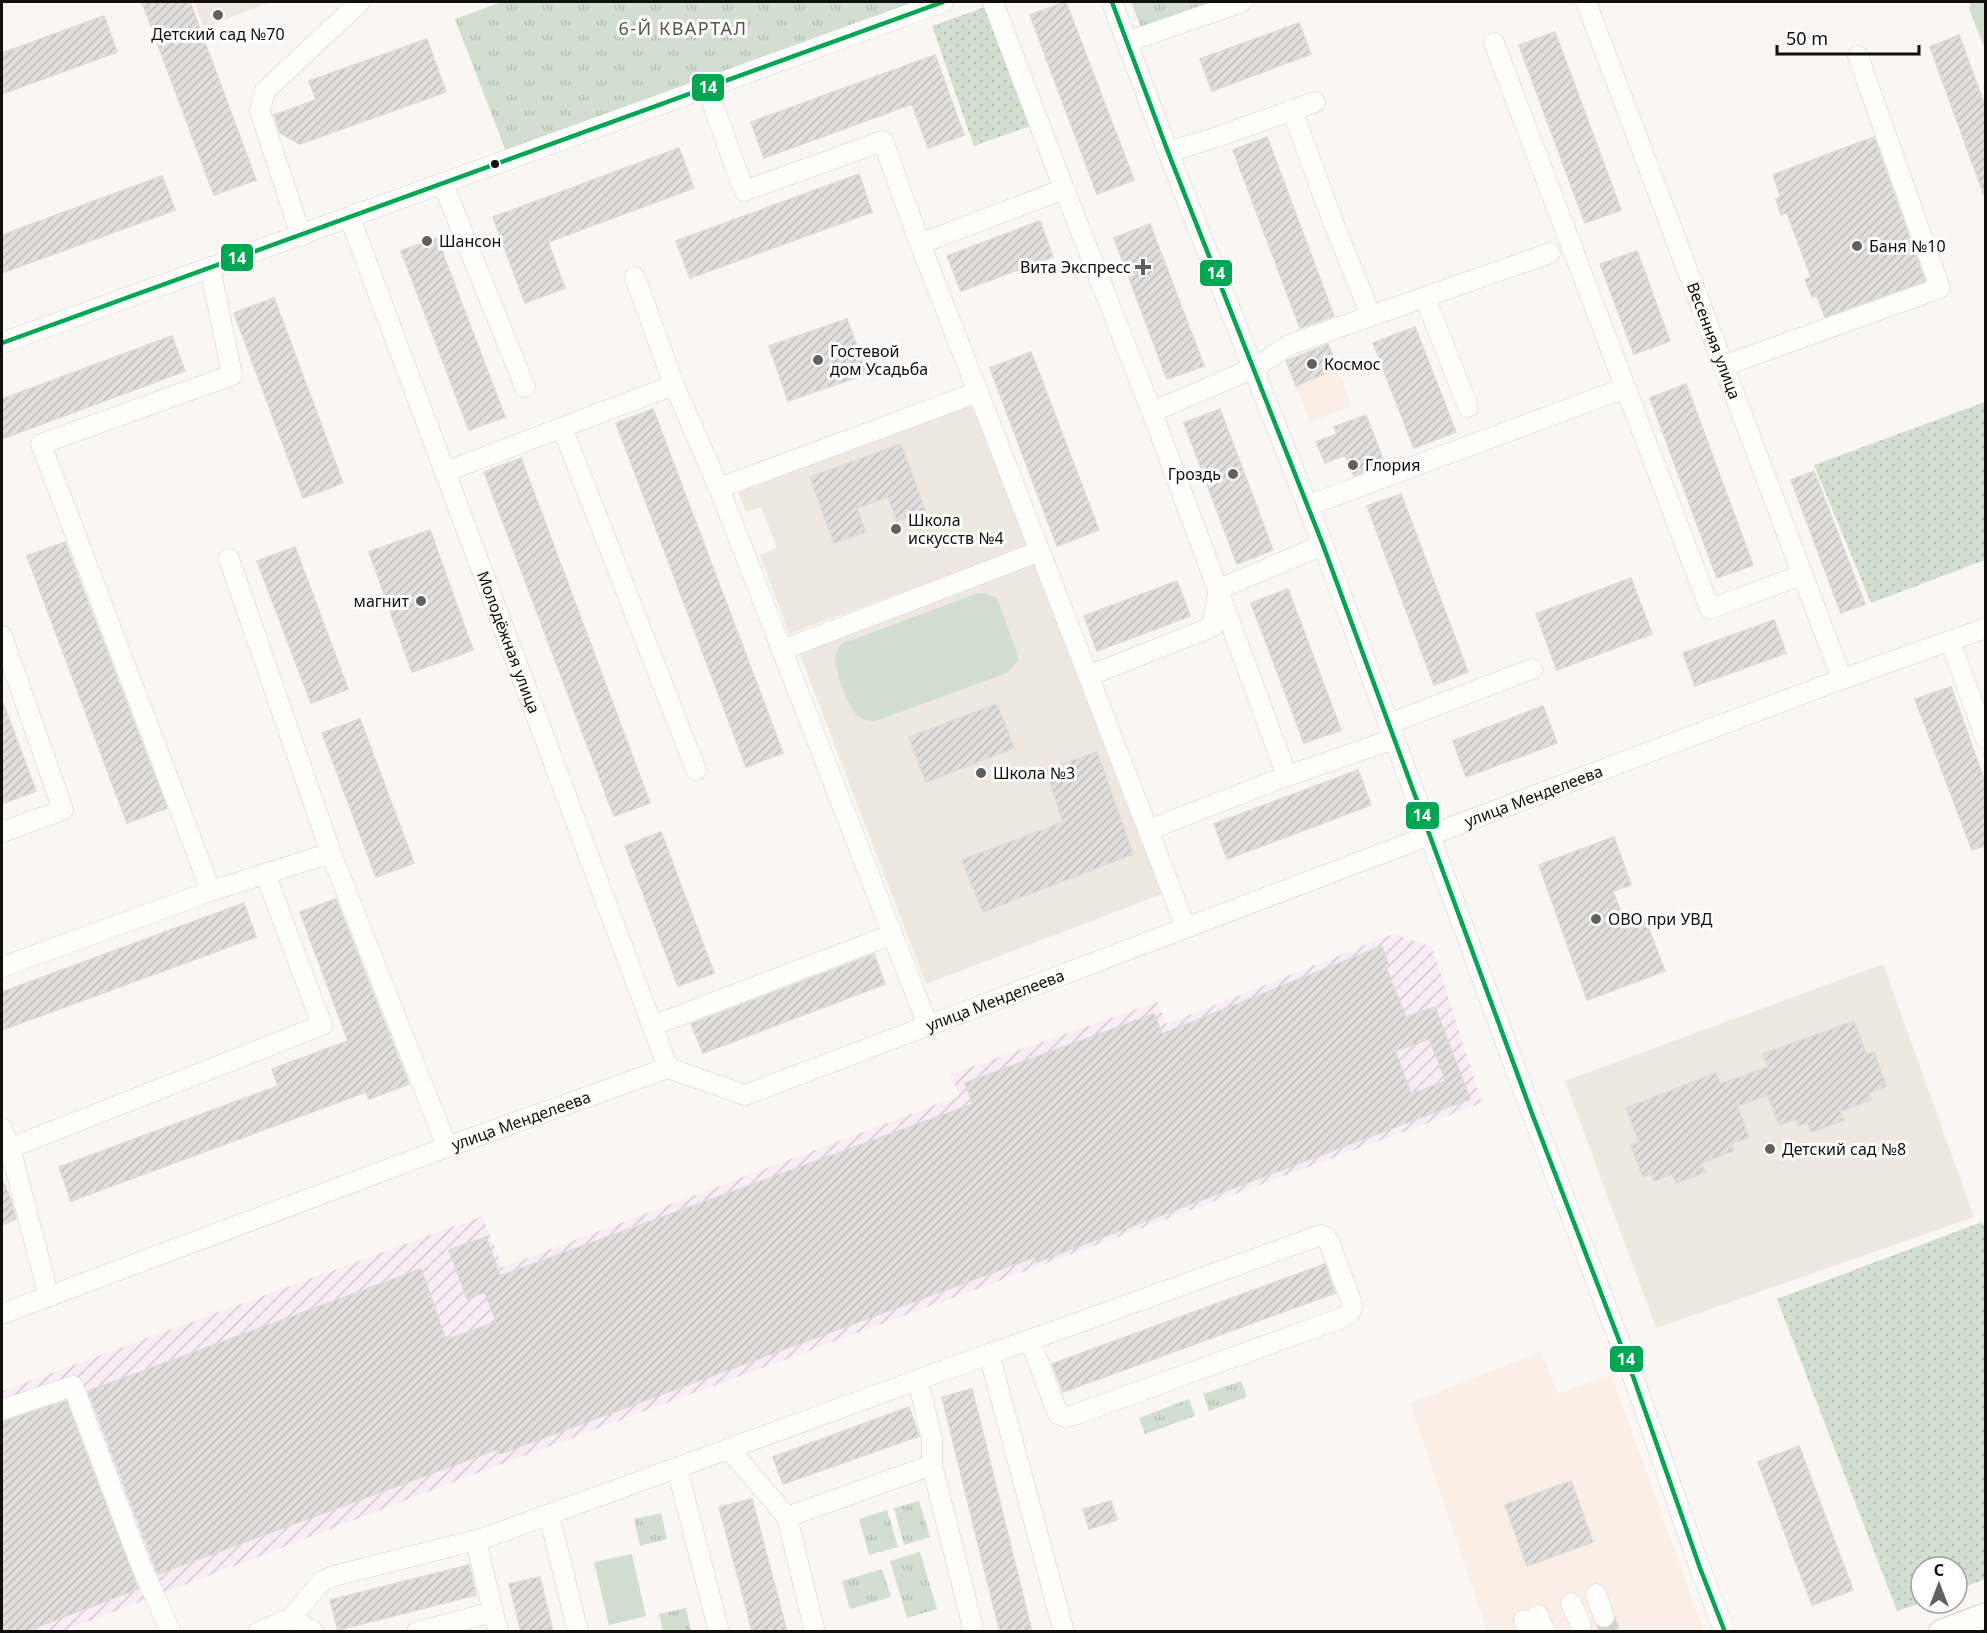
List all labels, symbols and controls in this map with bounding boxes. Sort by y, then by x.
marker: Детский сад №70 [211,8,225,22]
district label: 6-Й КВАРТАЛ [619,16,748,40]
scale bar [1777,18,1920,56]
place label: Детский сад №70 [151,23,285,45]
text: 50 m [1786,26,1828,50]
line badge: 14 [691,73,725,102]
text: 14 [699,76,717,98]
unlabelled marker [489,158,501,170]
place label: Шансон [439,230,501,252]
marker: Шансон [420,234,434,248]
place label: Баня №10 [1869,235,1946,257]
marker: Баня №10 [1850,239,1864,253]
line badge: 14 [220,243,254,272]
text: 14 [228,247,246,269]
place label: Вита Экспресс [1020,256,1131,278]
line badge: 14 [1199,259,1233,287]
marker: Вита Экспресс [1136,260,1150,274]
text: 14 [1207,262,1225,284]
street label: Весенняя улица [1682,279,1746,402]
place label: Гостевой дом Усадьба [830,340,928,380]
marker: Гостевой дом Усадьба [811,353,825,367]
place label: Космос [1324,353,1381,375]
marker: Космос [1305,357,1319,371]
place label: Глория [1365,454,1420,476]
marker: Глория [1346,458,1360,472]
place label: Гроздь [1168,463,1221,485]
marker: Гроздь [1226,467,1240,481]
place label: Школа искусств №4 [908,509,1004,549]
marker: Школа искусств №4 [889,522,903,536]
street label: Молодёжная улица [472,568,545,717]
place label: магнит [354,590,410,612]
marker: магнит [414,594,428,608]
street label: улица Менделеева [1461,760,1606,832]
place label: Школа №3 [993,762,1075,784]
marker: Школа №3 [974,766,988,780]
line badge: 14 [1405,801,1440,830]
text: 14 [1413,804,1431,826]
place label: ОВО при УВД [1608,908,1713,930]
marker: ОВО при УВД [1589,912,1603,926]
street label: улица Менделеева [923,964,1067,1036]
street label: улица Менделеева [449,1086,594,1155]
place label: Детский сад №8 [1782,1138,1906,1160]
marker: Детский сад №8 [1763,1142,1777,1156]
line badge: 14 [1609,1345,1644,1373]
text: 14 [1617,1348,1635,1370]
north arrow [1909,1555,1969,1615]
text: С [1934,1559,1944,1581]

